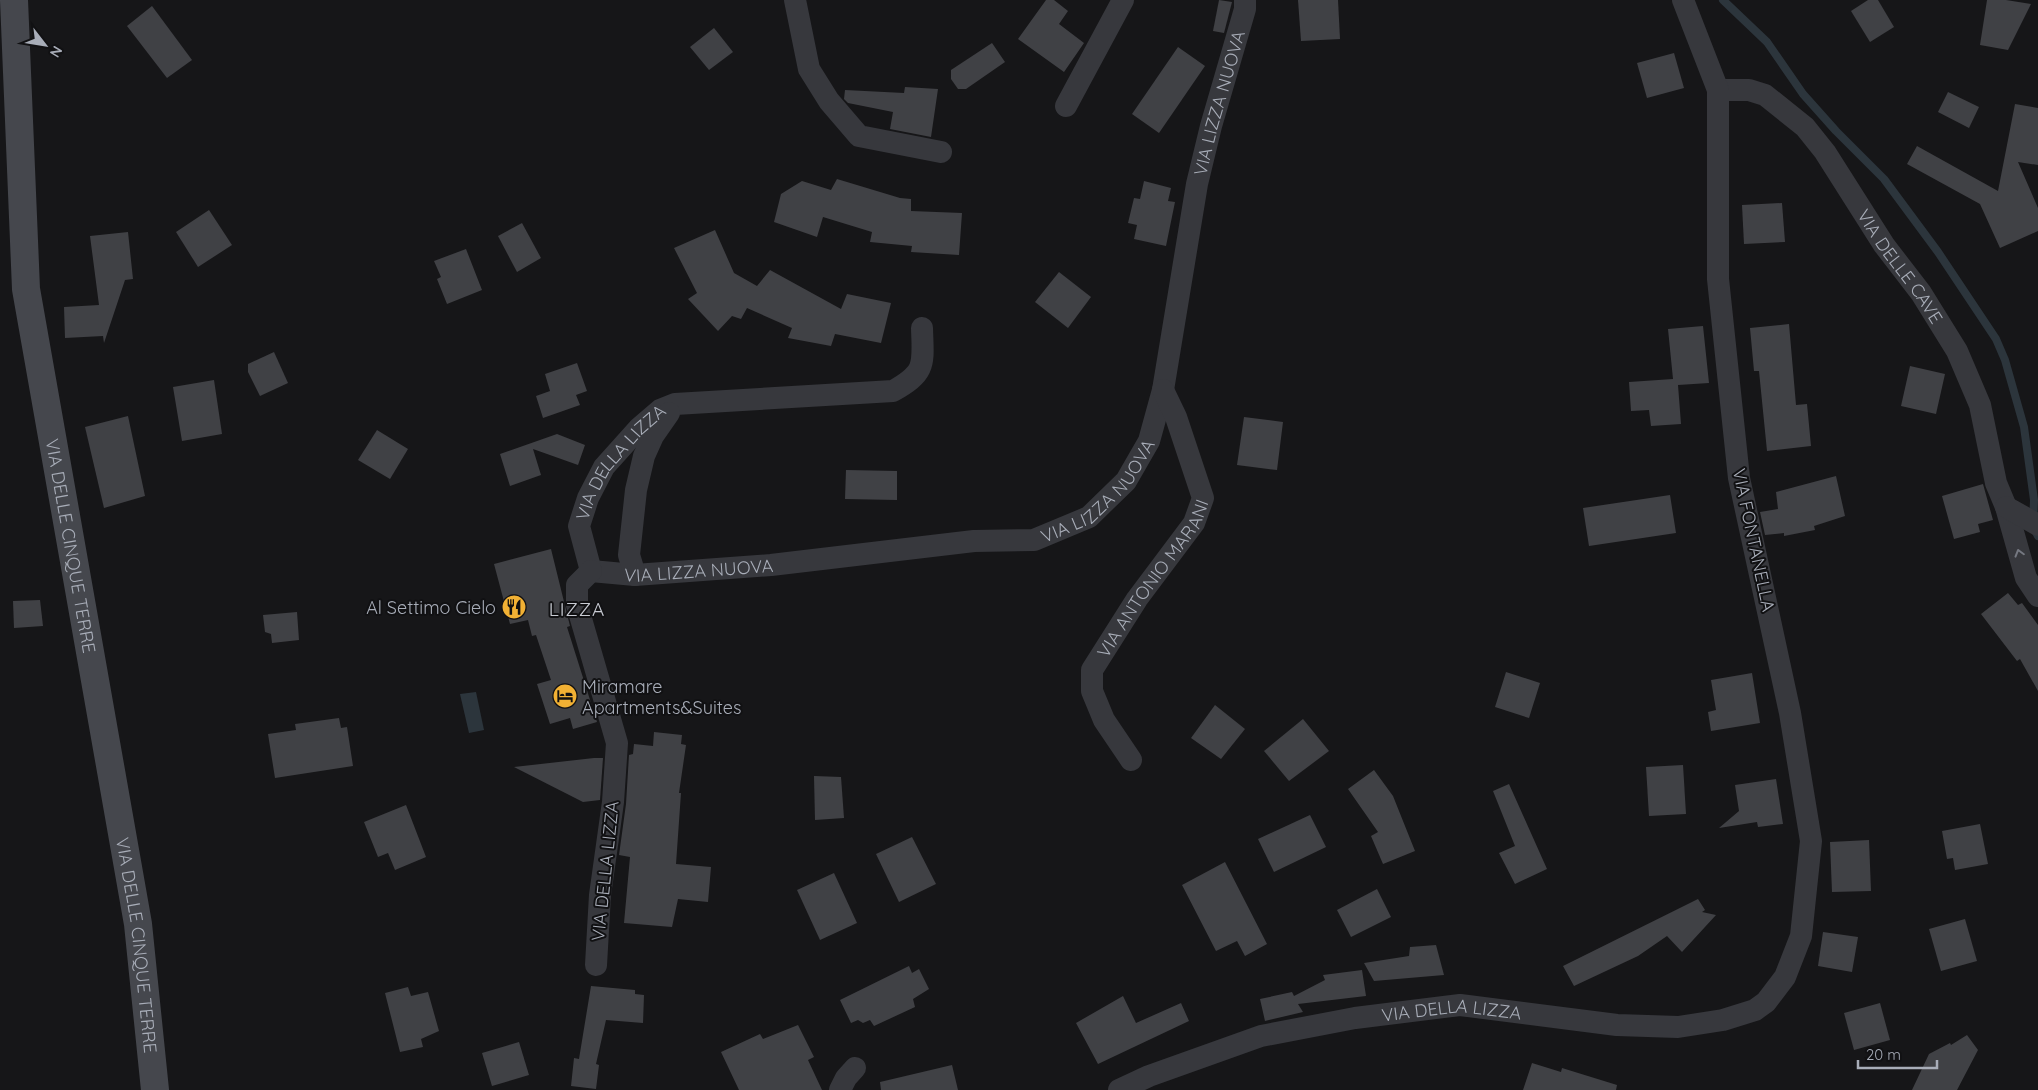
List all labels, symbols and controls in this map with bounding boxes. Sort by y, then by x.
north arrow [20,20,70,70]
street label: VIA LIZZA NUOVA [1188,27,1250,178]
text: N [46,43,67,61]
street label: VIA DELLE CAVE [1853,205,1948,328]
street label: VIA DELLA LIZZA [570,399,670,523]
street label: VIA LIZZA NUOVA [1037,435,1159,547]
street label: VIA DELLE CINQUE TERRE [41,437,101,655]
street label: VIA FONTANELLA [1728,466,1780,614]
street label: VIA ANTONIO MARANI [1091,496,1213,662]
one-way arrow [2014,548,2025,557]
street label: VIA LIZZA NUOVA [623,553,774,587]
restaurant icon: Al Settimo Cielo [501,594,527,620]
place label: Al Settimo Cielo [366,596,496,619]
district label: LIZZA [549,597,605,621]
place label: Miramare Apartments&Suites [582,675,741,719]
hotel icon: Miramare Apartments&Suites [552,683,578,709]
street label: VIA DELLA LIZZA [586,799,624,942]
street label: VIA DELLE CINQUE TERRE [111,836,163,1054]
street label: VIA DELLA LIZZA [1380,993,1523,1026]
scale bar [1858,1038,1937,1070]
text: 20 m [1866,1045,1901,1064]

